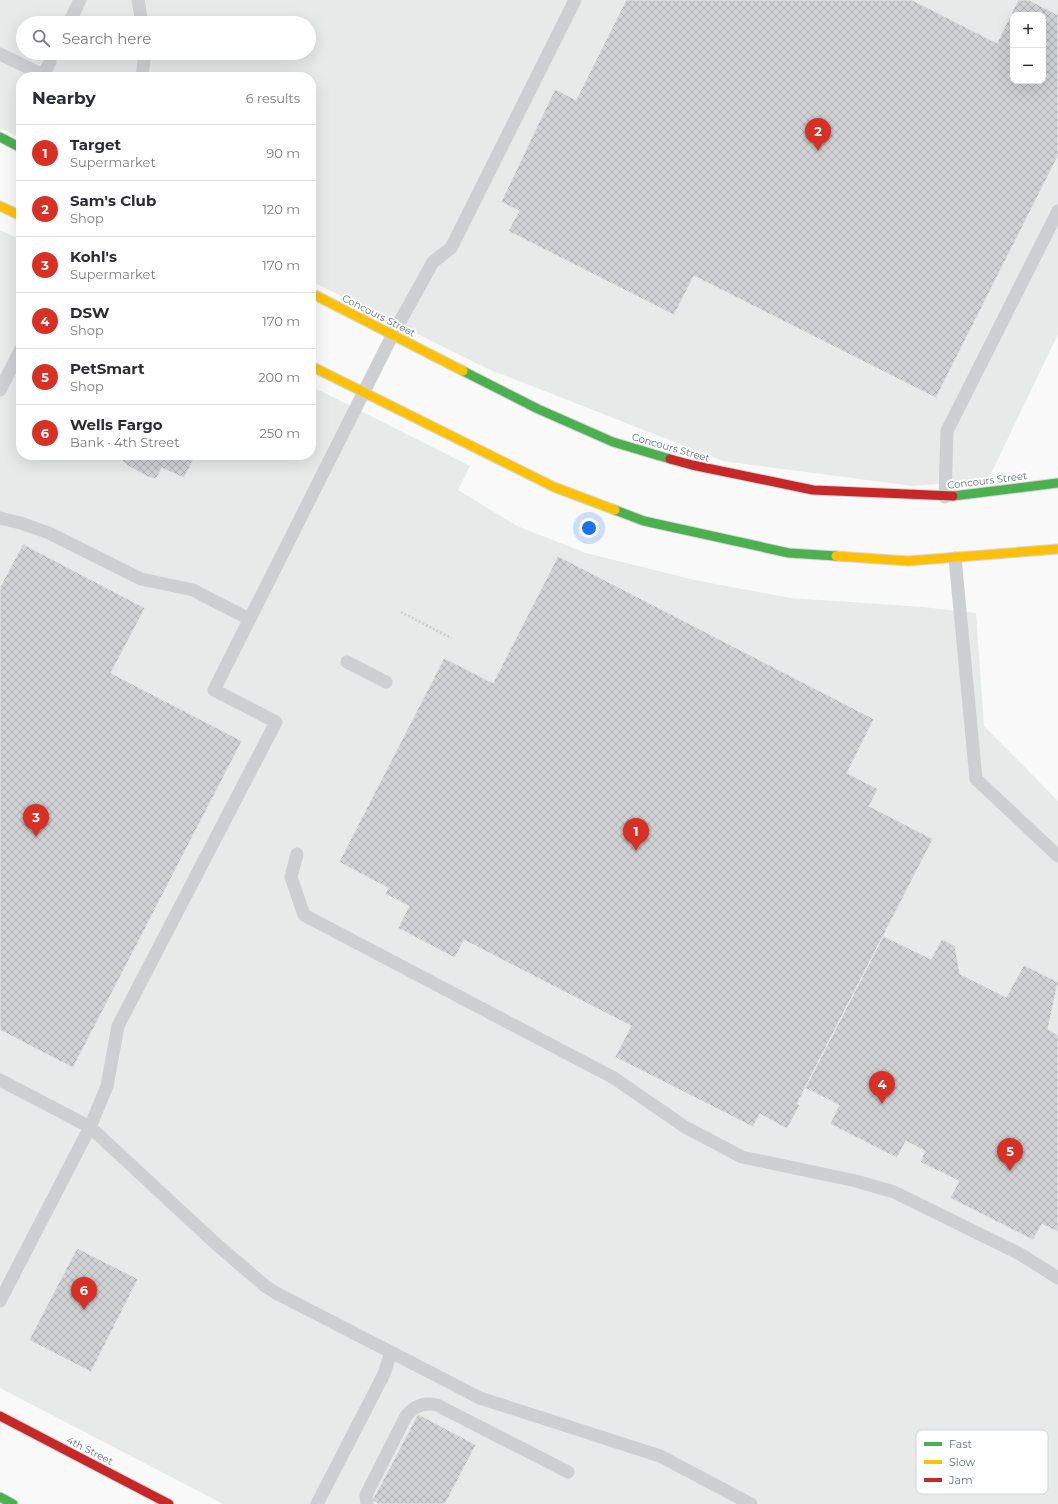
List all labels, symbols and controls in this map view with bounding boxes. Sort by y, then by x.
map controls [1010,12,1046,84]
button: + [1010,12,1046,48]
search box [16,16,316,60]
icon: search [30,27,52,49]
text: Search here [62,29,151,48]
button: − [1010,48,1046,84]
text: Nearby [32,88,96,108]
text: 6 results [246,90,300,106]
pin: 2 [805,118,831,151]
text: Target [70,135,121,154]
text: 1 [42,145,48,161]
text: 90 m [266,145,300,161]
text: Supermarket [70,154,156,170]
text: Sam's Club [70,191,156,210]
text: 2 [41,201,49,217]
text: 120 m [262,201,300,217]
text: Shop [70,210,104,226]
text: Kohl's [70,247,117,266]
text: 3 [41,257,49,273]
text: 170 m [262,257,300,273]
text: Supermarket [70,266,156,282]
street label: Concours Street [340,291,417,339]
text: DSW [70,303,109,322]
text: 4 [41,313,49,329]
text: 170 m [262,313,300,329]
text: Shop [70,322,104,338]
text: PetSmart [70,359,145,378]
text: 5 [41,369,49,385]
text: 200 m [258,369,300,385]
text: Shop [70,378,104,394]
text: Wells Fargo [70,415,163,434]
text: 6 [41,425,49,441]
text: 250 m [259,425,300,441]
street label: Concours Street [631,430,711,465]
text: Bank · 4th Street [70,434,180,450]
street label: Concours Street [946,469,1028,492]
your location [579,518,599,538]
pin: 3 [23,804,49,837]
pin: 1 [623,818,649,851]
pin: 4 [869,1071,895,1104]
pin: 5 [997,1138,1023,1171]
pin: 6 [71,1277,97,1310]
legend [916,1430,1048,1494]
street label: 4th Street [64,1433,115,1468]
text: Fast [949,1437,973,1451]
text: Slow [949,1455,975,1469]
text: Jam [948,1473,973,1487]

